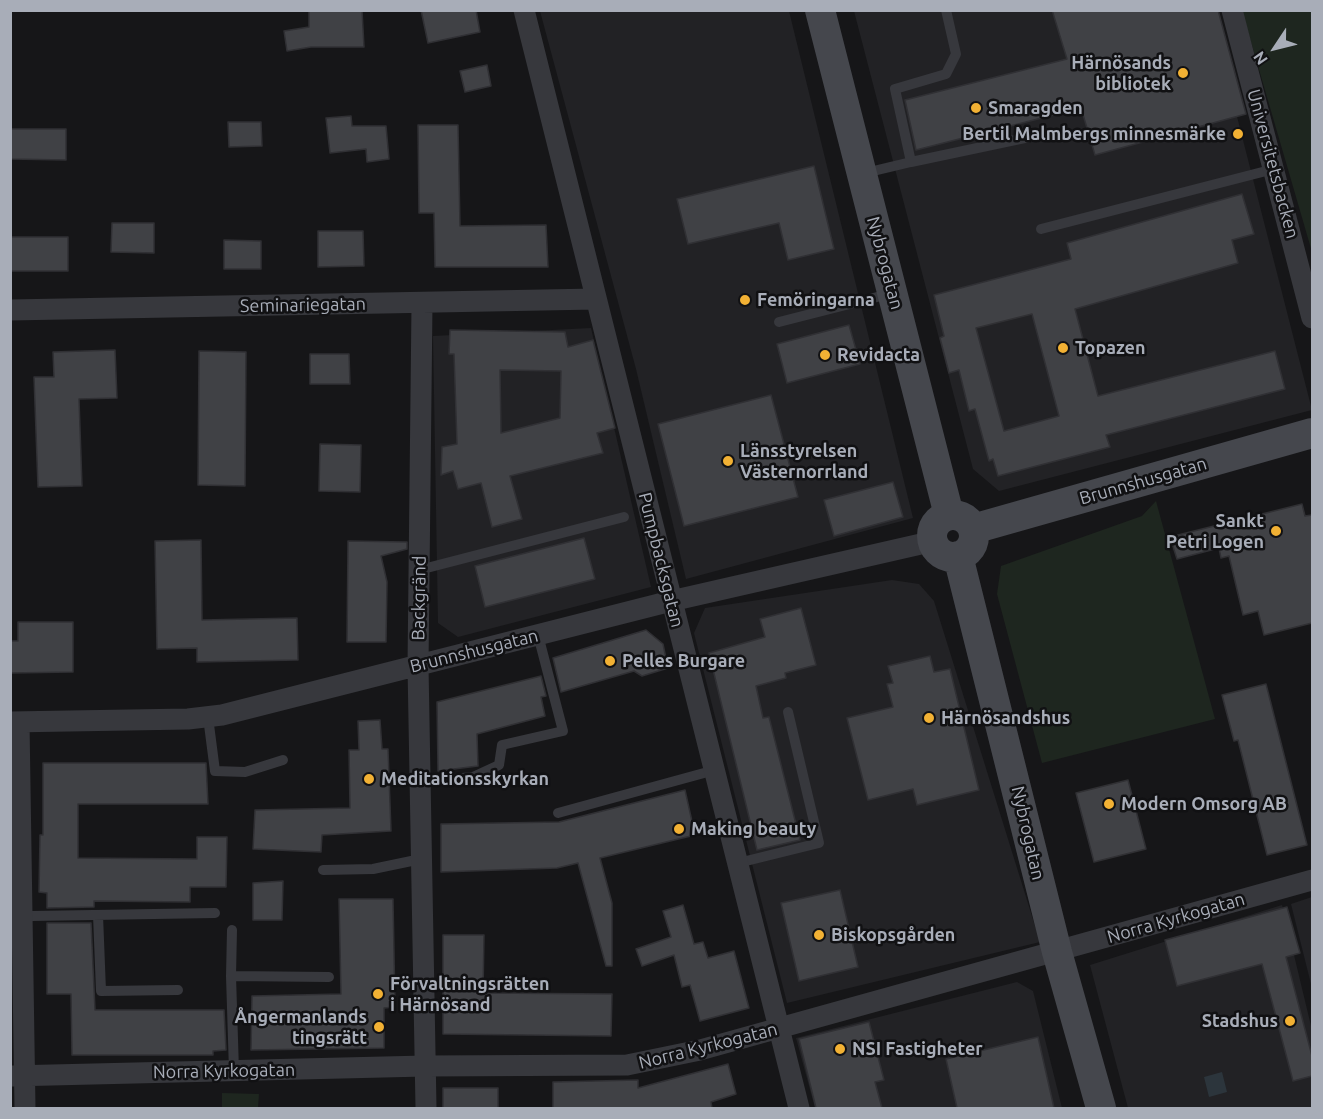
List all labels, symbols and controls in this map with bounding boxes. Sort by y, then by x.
north arrow [1245,18,1305,78]
text: N [1249,48,1271,68]
place label: Härnösands bibliotek [1071,52,1171,94]
marker: Härnösands bibliotek [1176,66,1190,80]
street label: Universitetsbacken [1243,87,1303,241]
place label: Smaragden [988,97,1083,119]
marker: Smaragden [969,101,983,115]
place label: Bertil Malmbergs minnesmärke [962,123,1226,145]
marker: Bertil Malmbergs minnesmärke [1231,127,1245,141]
street label: Nybrogatan [862,214,908,312]
place label: Femöringarna [757,289,875,311]
street label: Seminariegatan [240,293,366,317]
marker: Femöringarna [738,293,752,307]
place label: Topazen [1075,337,1145,359]
marker: Topazen [1056,341,1070,355]
place label: Revidacta [837,344,920,366]
marker: Revidacta [818,348,832,362]
place label: Länsstyrelsen Västernorrland [740,440,868,482]
street label: Brunnshusgatan [1077,453,1209,509]
marker: Länsstyrelsen Västernorrland [721,454,735,468]
street label: Pumpbacksgatan [634,490,688,630]
place label: Sankt Petri Logen [1166,510,1264,552]
marker: Sankt Petri Logen [1269,524,1283,538]
street label: Backgränd [407,555,431,641]
street label: Brunnshusgatan [408,625,540,677]
place label: Pelles Burgare [622,650,745,672]
marker: Pelles Burgare [603,654,617,668]
place label: Härnösandshus [941,707,1070,729]
marker: Härnösandshus [922,711,936,725]
place label: Meditationsskyrkan [381,768,549,790]
marker: Meditationsskyrkan [362,772,376,786]
street label: Nybrogatan [1007,784,1049,882]
place label: Modern Omsorg AB [1121,793,1287,815]
marker: Modern Omsorg AB [1102,797,1116,811]
place label: Making beauty [691,818,816,840]
marker: Making beauty [672,822,686,836]
street label: Norra Kyrkogatan [1105,888,1247,948]
place label: Biskopsgården [831,924,955,946]
marker: Biskopsgården [812,928,826,942]
place label: Förvaltningsrätten i Härnösand [390,973,550,1016]
marker: Förvaltningsrätten i Härnösand [371,987,385,1001]
place label: Ångermanlands tingsrätt [234,1006,367,1048]
place label: Stadshus [1202,1010,1278,1032]
marker: Stadshus [1283,1014,1297,1028]
street label: Norra Kyrkogatan [636,1018,780,1074]
marker: Ångermanlands tingsrätt [372,1020,386,1034]
place label: NSI Fastigheter [852,1038,983,1060]
marker: NSI Fastigheter [833,1042,847,1056]
street label: Norra Kyrkogatan [153,1059,295,1083]

